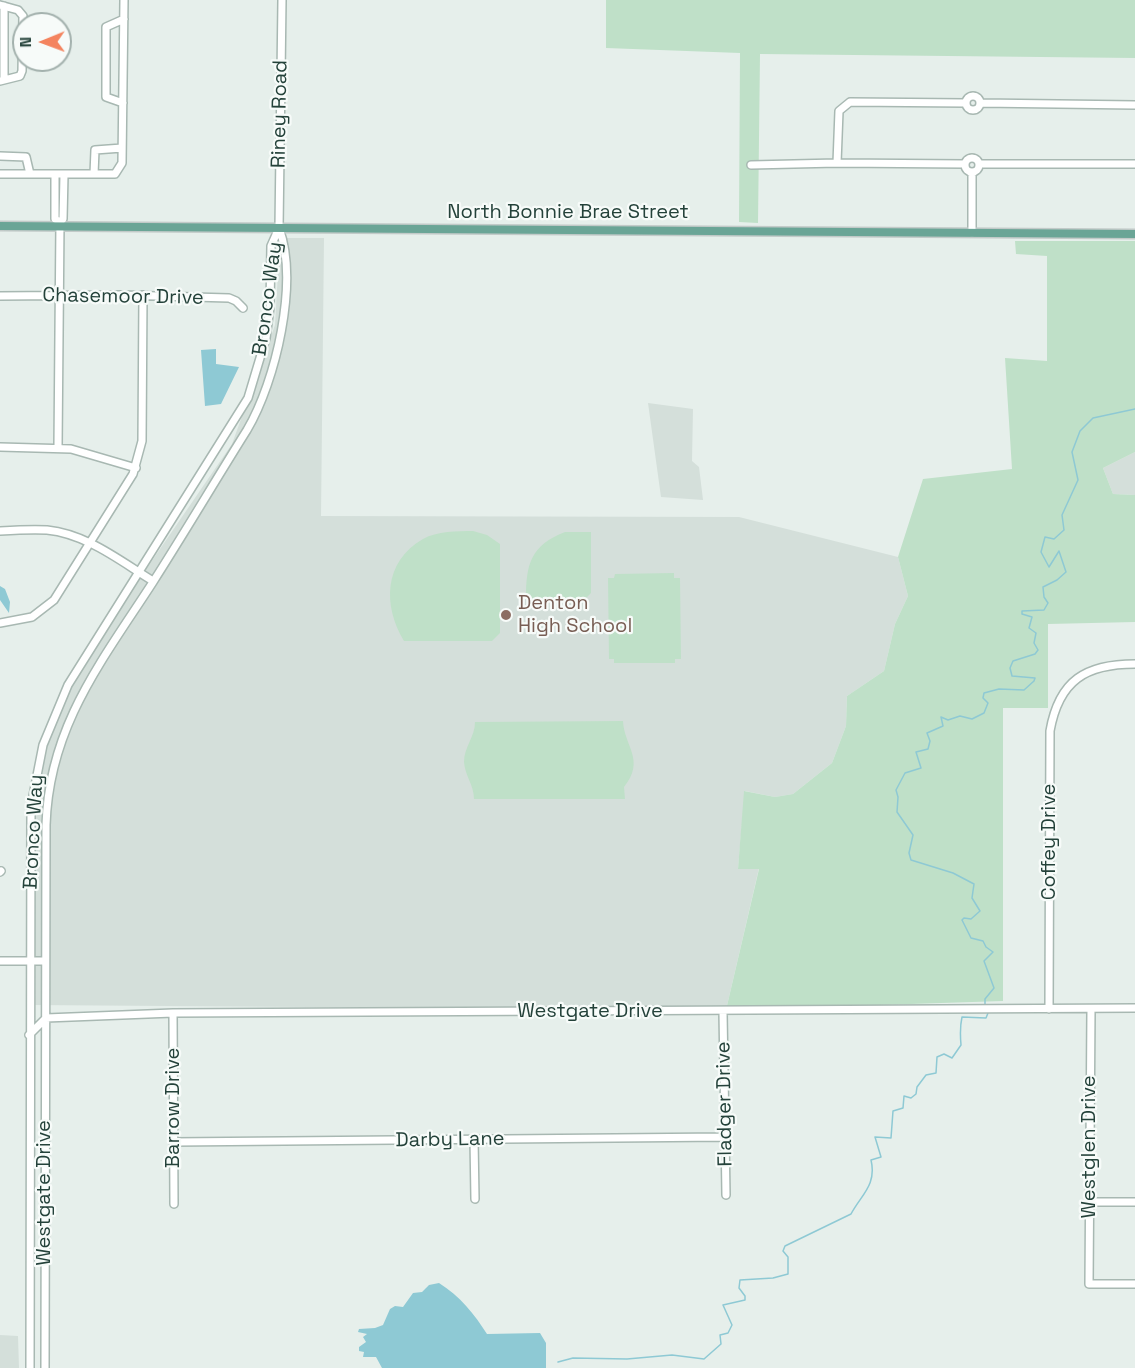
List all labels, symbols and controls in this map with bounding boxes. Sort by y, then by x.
north arrow [12,12,72,72]
text: N [15,37,36,48]
street label: Riney Road [267,60,293,168]
street label: North Bonnie Brae Street [447,201,689,225]
street label: Bronco Way [248,240,288,358]
street label: Chasemoor Drive [42,284,204,310]
place label: Denton High School [518,592,632,639]
marker: Denton High School [499,608,513,622]
street label: Bronco Way [19,774,49,890]
street label: Coffey Drive [1038,784,1062,900]
street label: Westgate Drive [517,1000,663,1024]
street label: Fladger Drive [712,1041,738,1167]
street label: Barrow Drive [162,1048,186,1168]
street label: Westglen Drive [1078,1075,1102,1219]
street label: Westgate Drive [33,1120,57,1266]
street label: Darby Lane [395,1127,505,1153]

